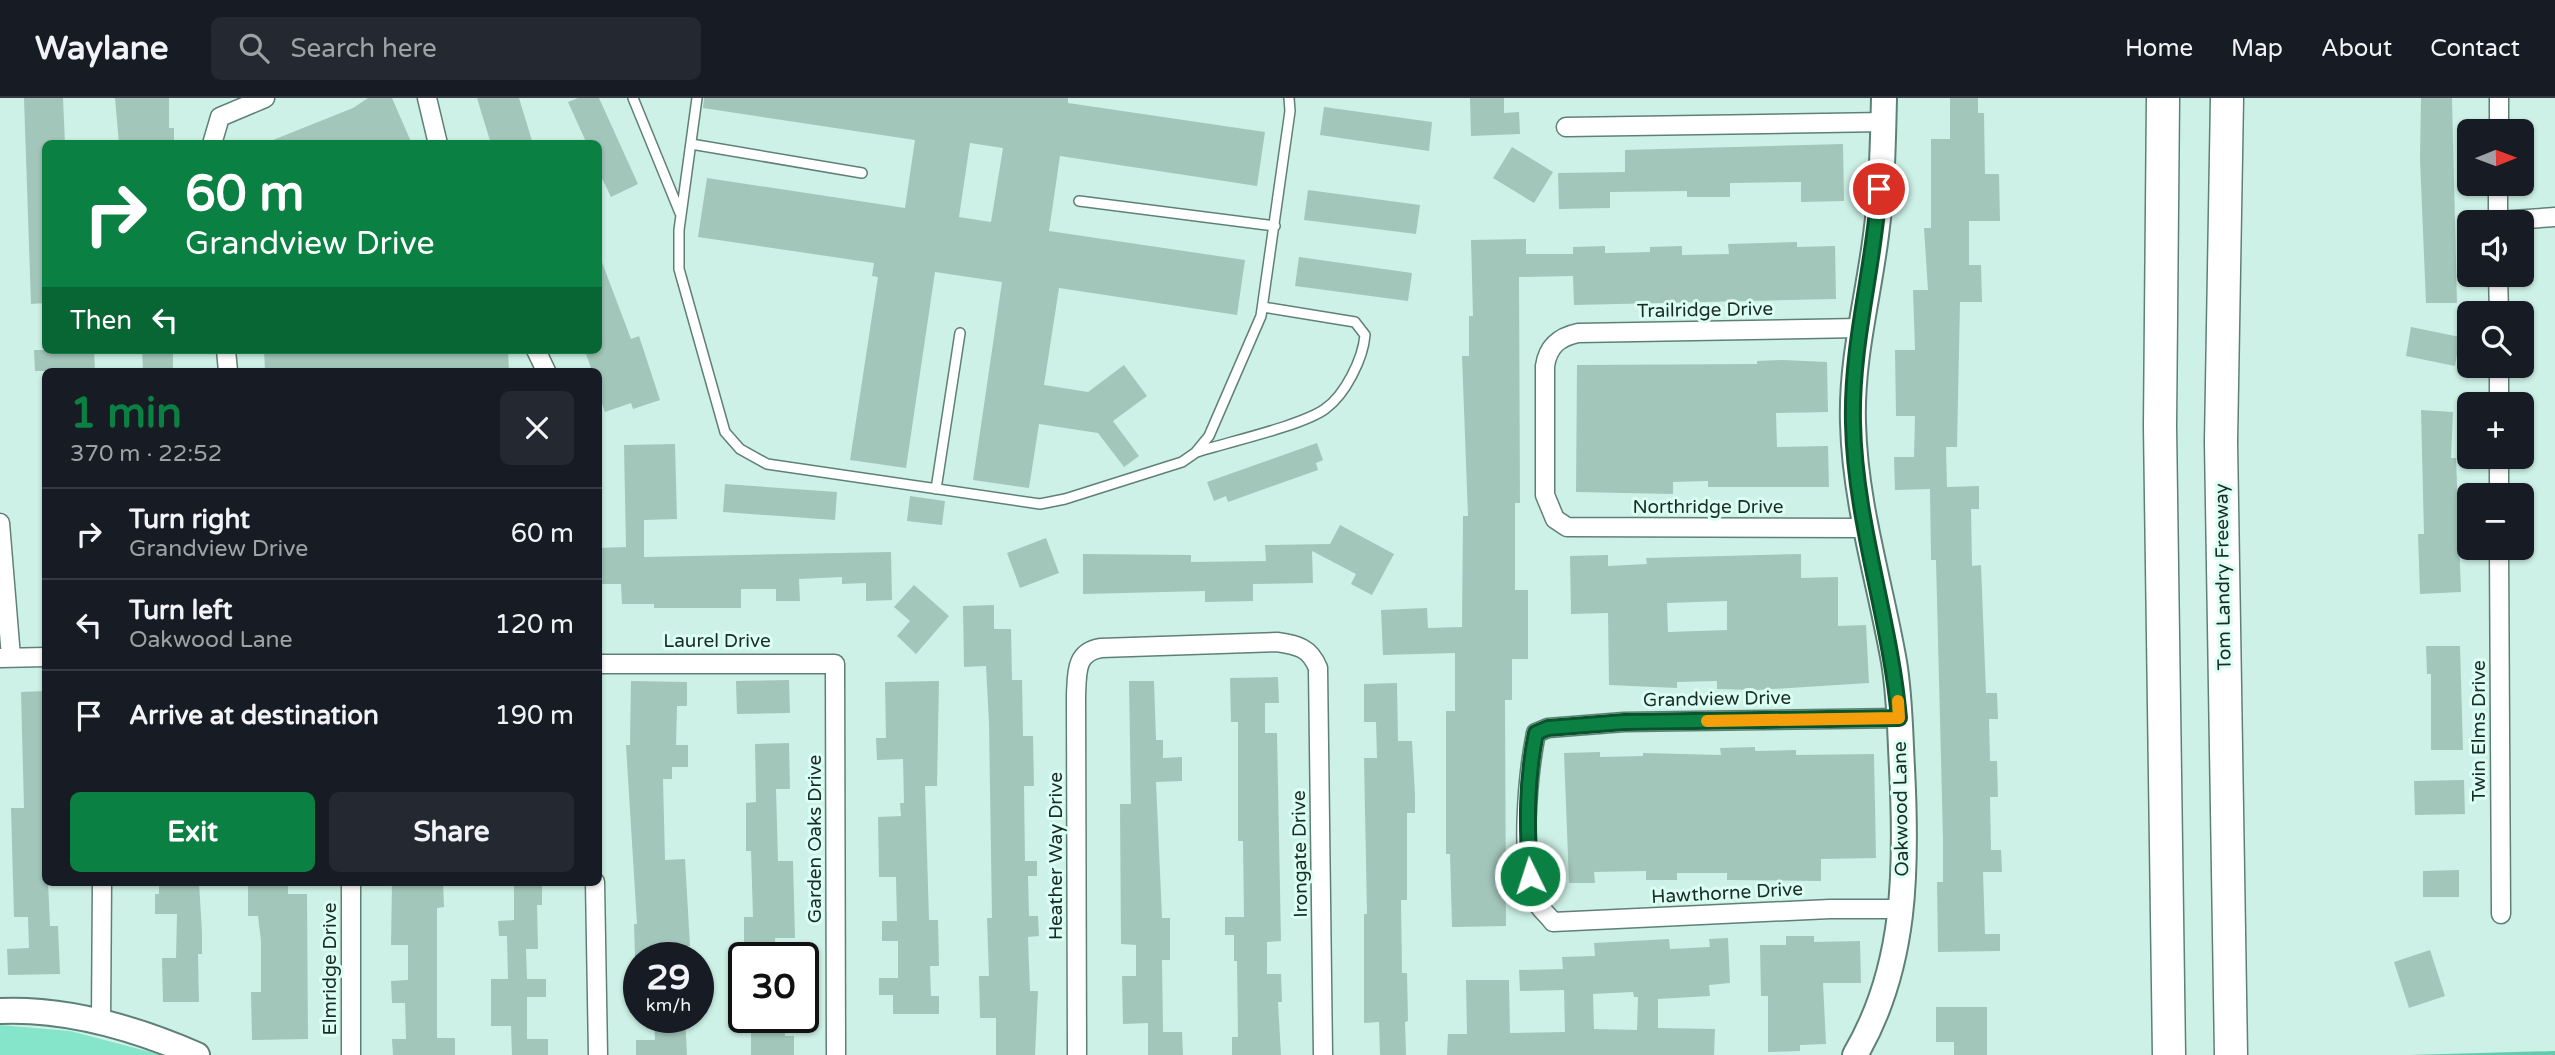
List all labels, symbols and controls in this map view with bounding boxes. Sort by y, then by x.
search box [211,17,701,80]
text: Waylane [35,29,169,68]
icon: search [235,29,273,67]
text: Search here [291,33,437,64]
text: Home [2125,34,2193,63]
text: Map [2231,34,2283,63]
text: About [2321,34,2392,63]
text: Contact [2430,34,2520,63]
north arrow [2457,119,2534,196]
map controls [2457,119,2534,560]
pin [1849,159,1909,219]
text: 60 m [185,165,304,224]
icon: right [70,168,161,259]
icon: arrive [1860,170,1898,208]
button: sound [2457,210,2534,287]
text: Grandview Drive [185,225,435,263]
street label: Trailridge Drive [1637,298,1773,322]
icon: left [146,301,184,339]
button: search [2457,301,2534,378]
text: Then [70,305,132,336]
text: 1 min [70,388,182,439]
button: close [500,391,574,465]
button: + [2457,392,2534,469]
text: 370 m · 22:52 [70,440,222,468]
street label: Tom Landry Freeway [2210,483,2236,671]
button: − [2457,483,2534,560]
street label: Northridge Drive [1632,496,1784,518]
text: Turn right [129,504,250,535]
icon: right [70,515,108,553]
text: 60 m [511,518,574,549]
text: Grandview Drive [129,535,308,563]
text: Turn left [129,595,232,626]
icon: left [70,606,108,644]
text: 120 m [494,609,574,640]
text: Oakwood Lane [129,626,293,654]
street label: Laurel Drive [663,630,771,652]
street label: Twin Elms Drive [2468,660,2490,802]
street label: Grandview Drive [1643,687,1791,711]
icon: arrive [70,697,108,735]
text: Arrive at destination [129,700,379,731]
text: 190 m [494,700,574,731]
street label: Oakwood Lane [1889,741,1913,877]
street label: Garden Oaks Drive [804,755,826,923]
street label: Heather Way Drive [1045,772,1067,940]
street label: Irongate Drive [1288,790,1312,918]
button: Exit [70,792,315,872]
button: Share [329,792,574,872]
position arrow [1493,839,1567,913]
street label: Hawthorne Drive [1651,878,1803,908]
street label: Elmridge Drive [319,903,341,1035]
speed limit sign: 30 [728,942,819,1033]
text: 29 [647,957,690,999]
text: km/h [646,994,691,1016]

